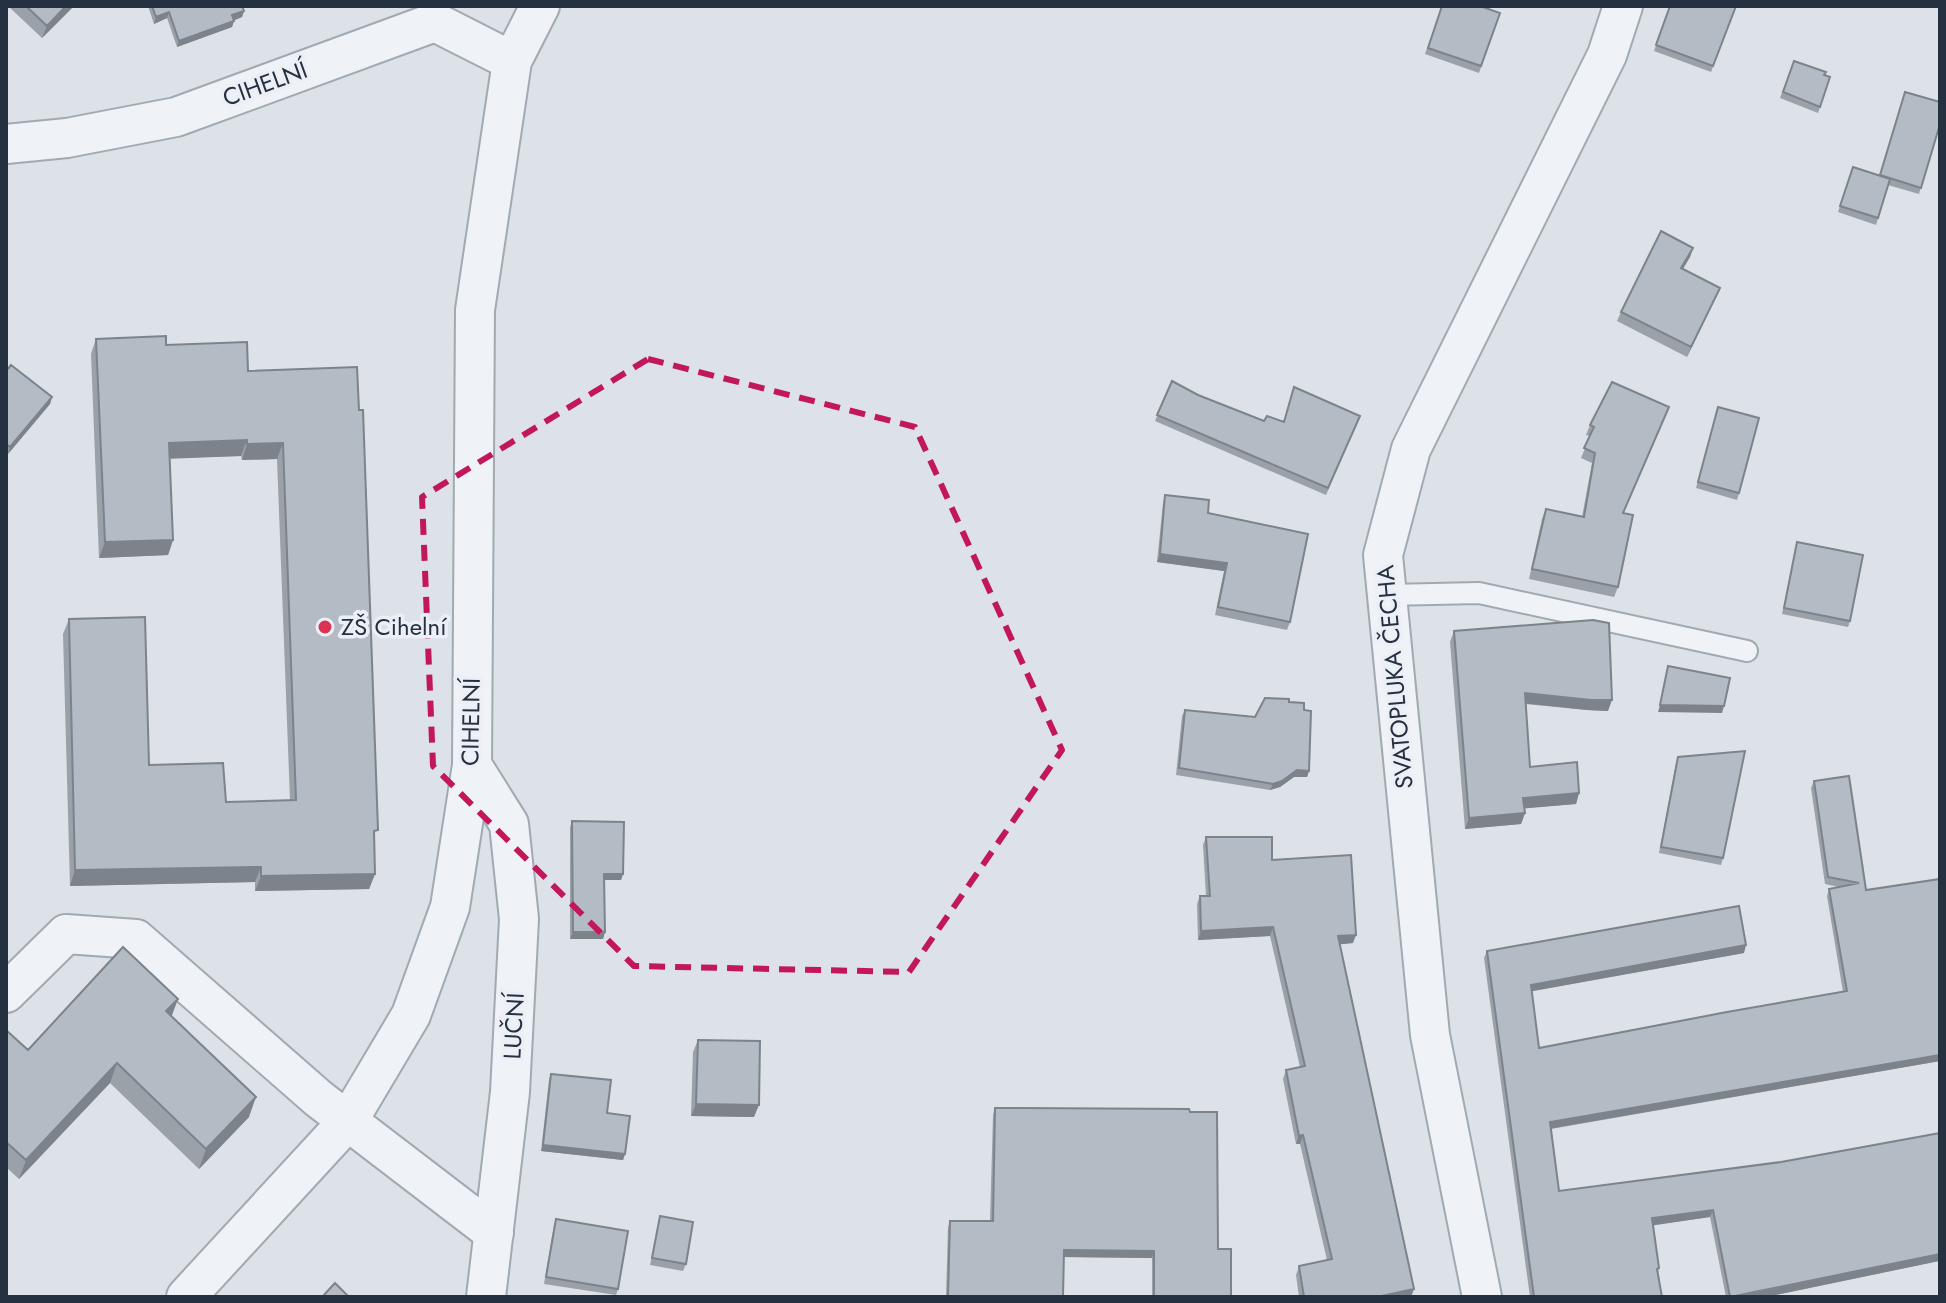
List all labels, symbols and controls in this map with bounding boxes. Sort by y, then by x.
street label: CIHELNÍ [218,52,313,115]
street label: SVATOPLUKA ČECHA [1367,564,1422,790]
place label: ZŠ Cihelní [341,609,447,644]
marker: ZŠ Cihelní [316,618,334,636]
street label: CIHELNÍ [452,677,489,766]
street label: LUČNÍ [494,991,533,1060]

